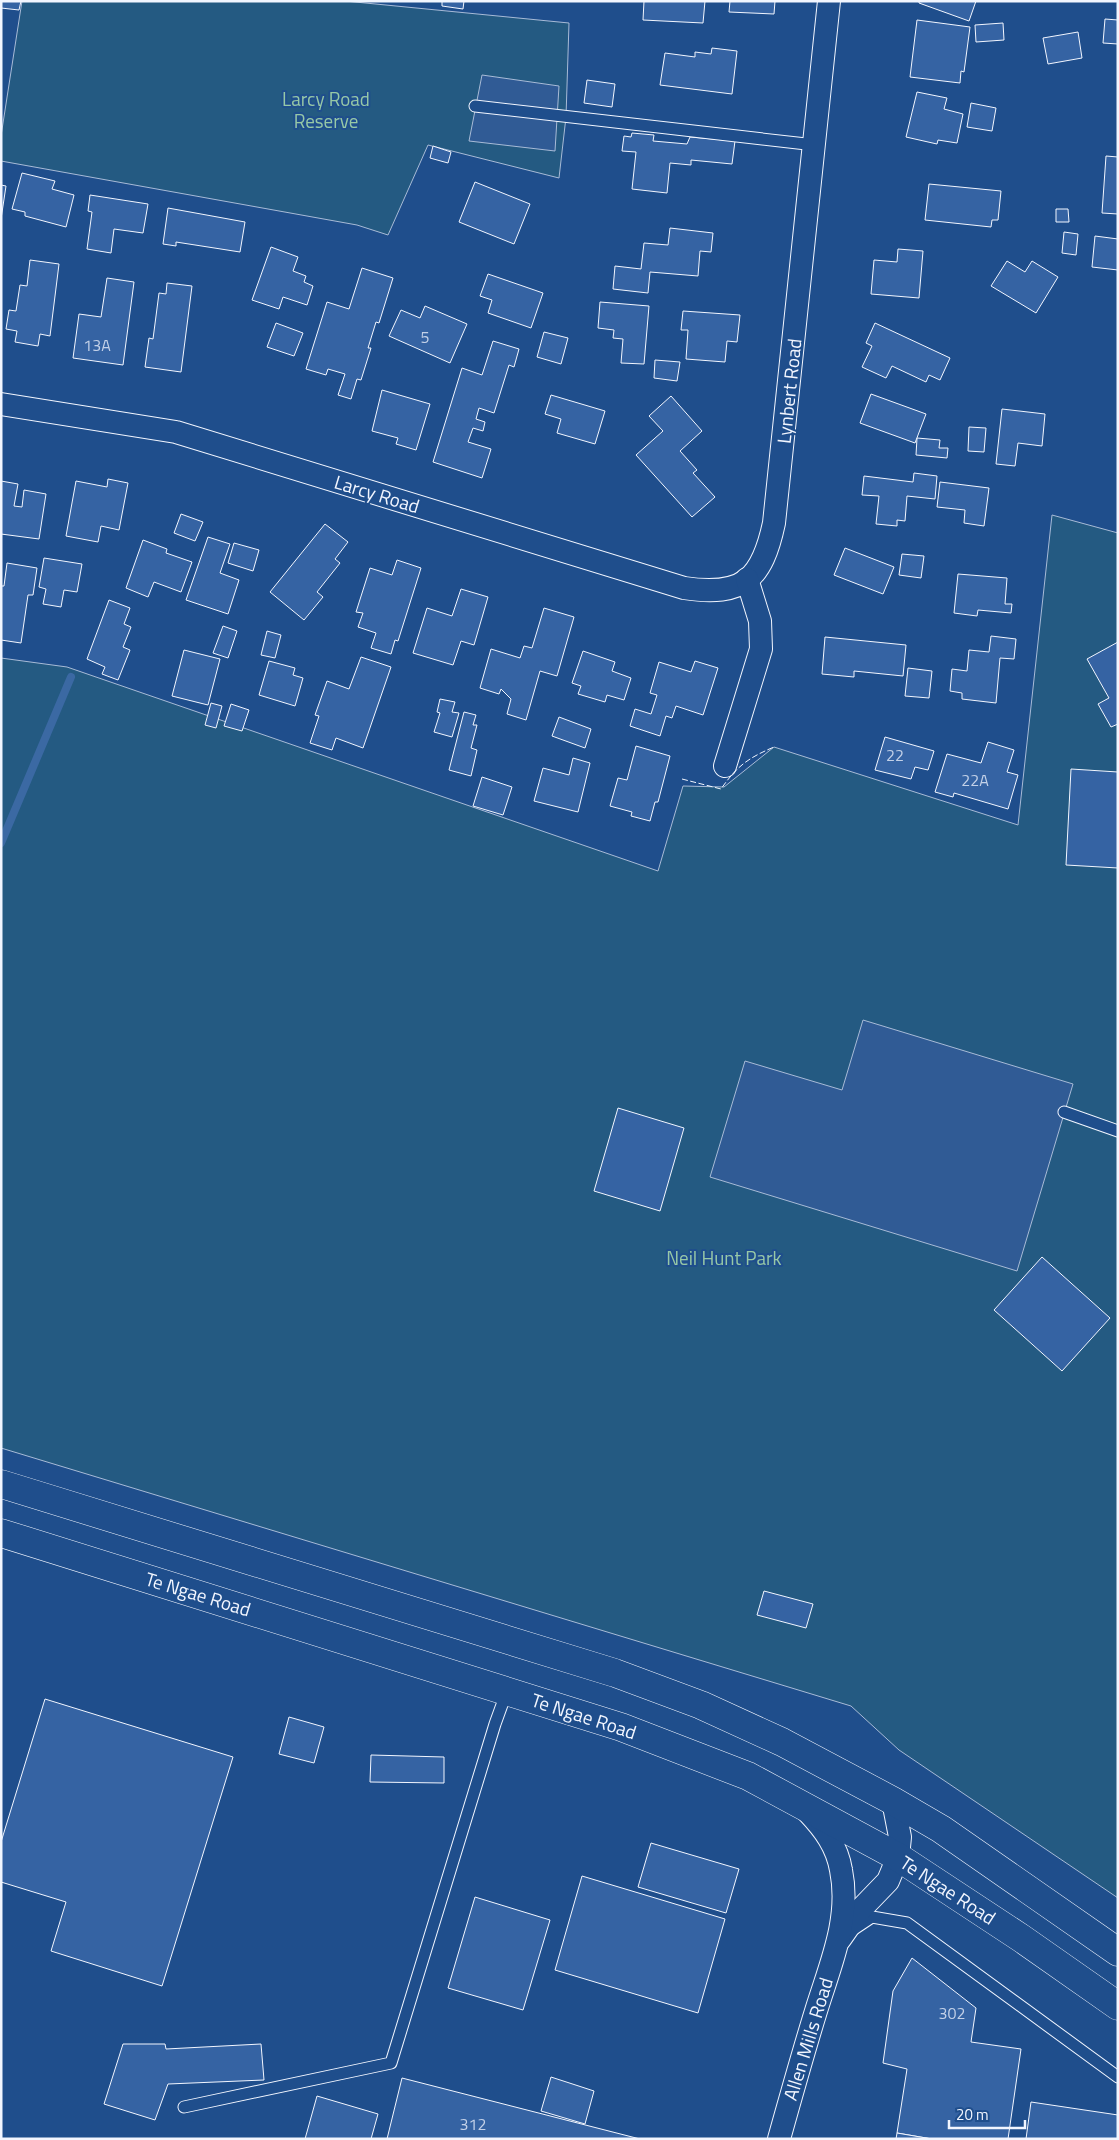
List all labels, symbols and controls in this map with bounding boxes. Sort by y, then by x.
park label: Larcy Road Reserve [282,84,370,135]
house number: 5 [421,325,430,349]
house number: 13A [83,333,111,357]
street label: Lynbert Road [769,337,808,445]
street label: Larcy Road [331,467,423,520]
house number: 22 [886,743,904,767]
house number: 22A [961,768,989,792]
park label: Neil Hunt Park [666,1243,782,1272]
street label: Te Ngae Road [142,1564,254,1623]
street label: Te Ngae Road [528,1685,640,1746]
street label: Te Ngae Road [895,1848,1002,1931]
street label: Allen Mills Road [775,1974,840,2104]
house number: 302 [939,2001,965,2025]
scale bar [949,2098,1025,2130]
text: 20 m [956,2103,989,2126]
house number: 312 [460,2112,486,2136]

